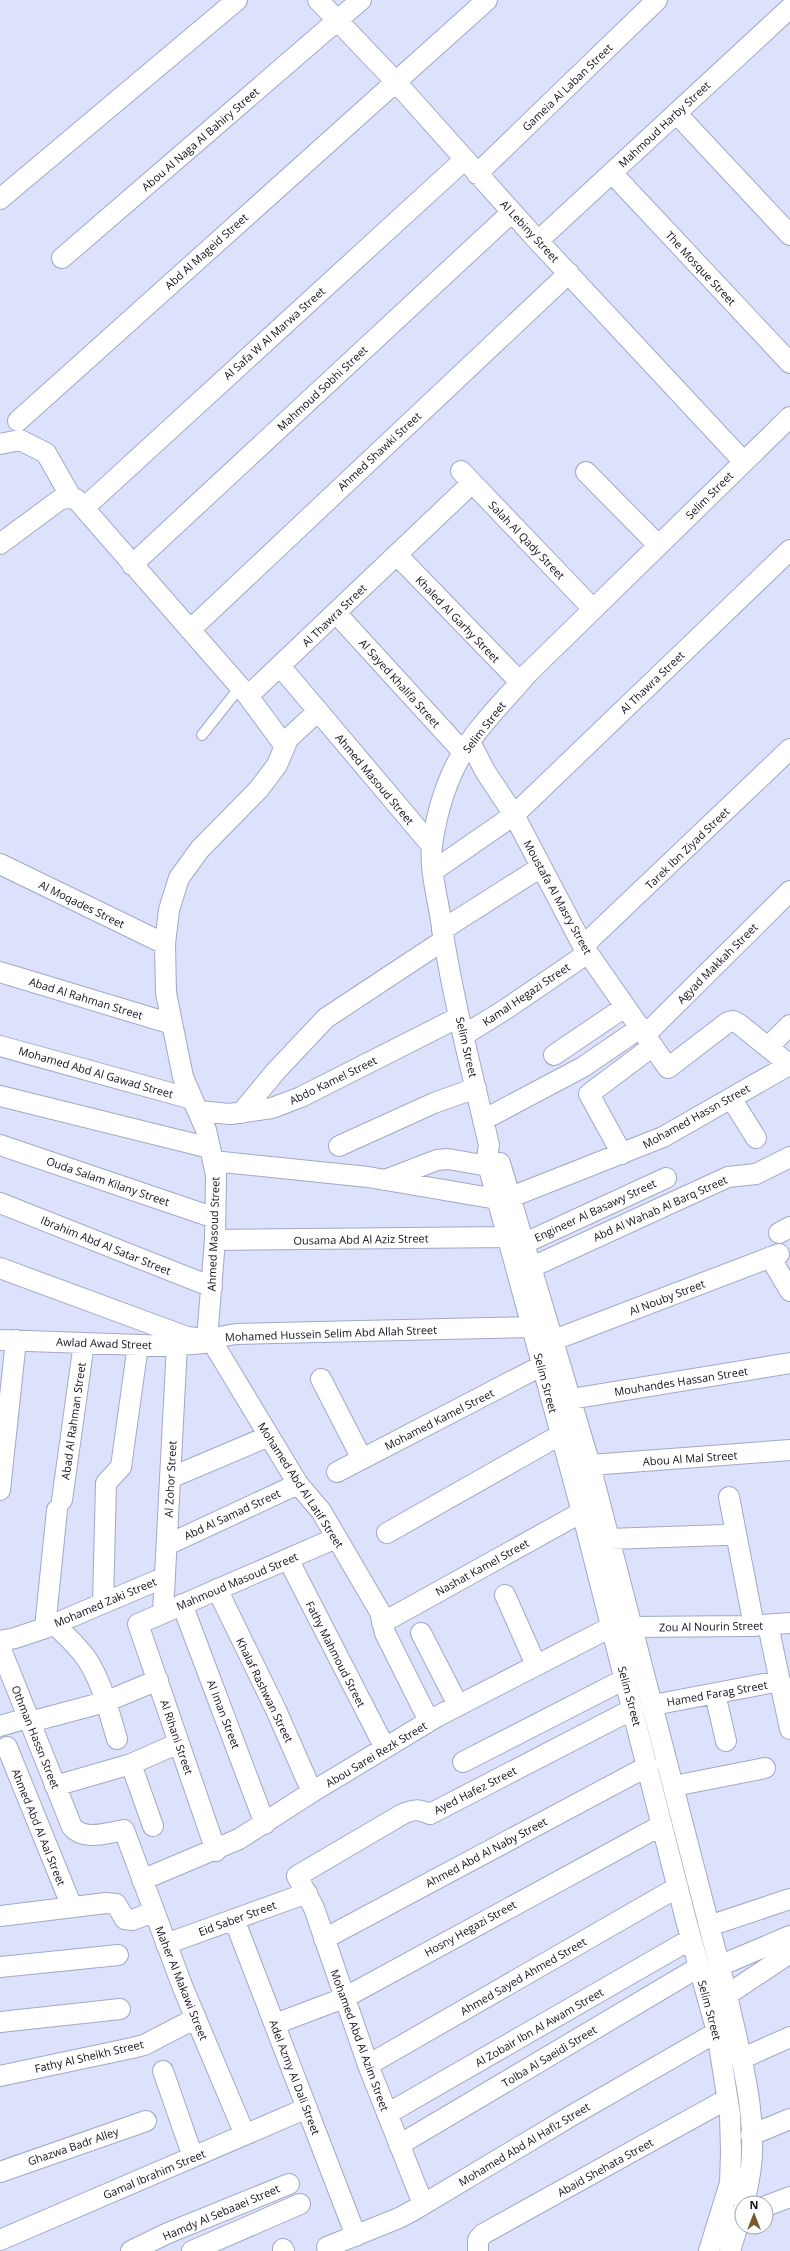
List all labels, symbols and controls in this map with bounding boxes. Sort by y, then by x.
street label: Gameia Al Laban Street [519,40,615,134]
street label: Mahmoud Harby Street [615,77,713,171]
street label: Abou Al Naga Al Bahiry Street [138,84,262,194]
street label: Al Lebiny Street [497,197,563,265]
street label: Abd Al Mageid Street [161,210,251,292]
street label: The Mosque Street [662,227,740,309]
street label: Al Safa W Al Marwa Street [220,283,328,383]
street label: Mahmoud Sobhi Street [274,342,370,434]
street label: Ahmed Shawki Street [334,408,424,494]
street label: Selim Street [682,468,736,522]
street label: Salah Al Qady Street [486,497,568,583]
street label: Khaled Al Garhy Street [413,572,503,666]
street label: Al Thawra Street [298,580,370,650]
street label: Al Sayed Khalifa Street [356,635,444,731]
street label: Al Thawra Street [616,647,688,717]
street label: Selim Street [459,698,509,756]
street label: Ahmed Masoud Street [332,730,418,828]
street label: Tarek Ibn Ziyad Street [642,804,733,892]
street label: Moustafa Al Masry Street [520,837,596,957]
street label: Al Moqades Street [37,877,127,931]
street label: Agyad Makkah Street [673,919,761,1007]
street label: Kamal Hegazi Street [479,959,573,1029]
street label: Abad Al Rahman Street [27,974,145,1022]
street label: Selim Street [453,1015,481,1079]
street label: Mohamed Abd Al Gawad Street [17,1043,175,1101]
street label: Abdo Kamel Street [287,1052,379,1108]
street label: Mohamed Hassn Street [640,1080,752,1152]
street label: Ouda Salam Kilany Street [44,1153,172,1209]
street label: Abd Al Wahab Al Barq Street [591,1172,729,1244]
street label: Engineer Al Basawy Street [532,1175,658,1245]
street label: Ahmed Masoud Street [204,1176,222,1292]
street label: Ibrahim Abd Al Satar Street [39,1212,173,1278]
street label: Ousama Abd Al Aziz Street [293,1230,429,1248]
street label: Al Nouby Street [627,1276,707,1318]
street label: Mohamed Hussein Selim Abd Allah Street [225,1322,437,1344]
street label: Awlad Awad Street [56,1334,152,1352]
street label: Selim Street [531,1351,561,1415]
street label: Abad Al Rahman Street [57,1361,89,1481]
street label: Mouhandes Hassan Street [613,1363,749,1399]
street label: Mohamed Kamel Street [382,1385,496,1453]
street label: Mohamed Abd Al Latif Street [255,1419,347,1551]
street label: Al Zohor Street [160,1440,180,1518]
street label: Abou Al Mal Street [642,1447,738,1469]
street label: Abd Al Samad Street [181,1485,283,1543]
street label: Nashat Kamel Street [433,1535,532,1599]
street label: Mahmoud Masoud Street [174,1549,300,1613]
street label: Mohamed Zaki Street [51,1574,159,1630]
street label: Fathy Mahmoud Street [303,1598,369,1710]
street label: Zou Al Nourin Street [659,1618,763,1634]
street label: Khalaf Rashwan Street [233,1635,297,1745]
street label: Selim Street [615,1664,645,1728]
street label: Hamed Farag Street [665,1677,769,1709]
street label: Al Iman Street [204,1678,244,1750]
street label: Othman Hassn Street [8,1683,64,1791]
street label: Al Rihani Street [157,1698,197,1776]
street label: Abou Sarei Rezk Street [322,1718,430,1790]
street label: Ayed Hafez Street [431,1763,519,1817]
street label: Ahmed Abd Al Aal Street [9,1766,69,1888]
street label: Ahmed Abd Al Naby Street [423,1813,550,1890]
street label: Hosny Hegazi Street [421,1896,519,1960]
street label: Eid Saber Street [196,1897,278,1939]
street label: Maher Al Makawi Street [152,1924,212,2042]
street label: Ahmed Sayed Ahmed Street [457,1934,589,2018]
street label: Mohamed Abd Al Azim Street [327,1967,393,2113]
street label: Selim Street [695,1978,725,2042]
street label: Al Zobair Ibn Al Awam Street [472,1984,606,2070]
street label: Adel Azmy Al Dali Street [266,2017,324,2137]
street label: Tolba Al Saeidi Street [499,2022,599,2090]
street label: Fathy Al Sheikh Street [33,2036,145,2076]
street label: Mohamed Abd Al Hafiz Street [456,2099,592,2189]
street label: Ghazwa Badr Alley [26,2123,121,2169]
street label: Abaid Shehata Street [554,2134,656,2200]
street label: Gamal Ibrahim Street [101,2146,208,2202]
street label: Hamdy Al Sebaaei Street [160,2180,282,2243]
north arrow [734,2195,774,2235]
text: N [750,2197,758,2212]

